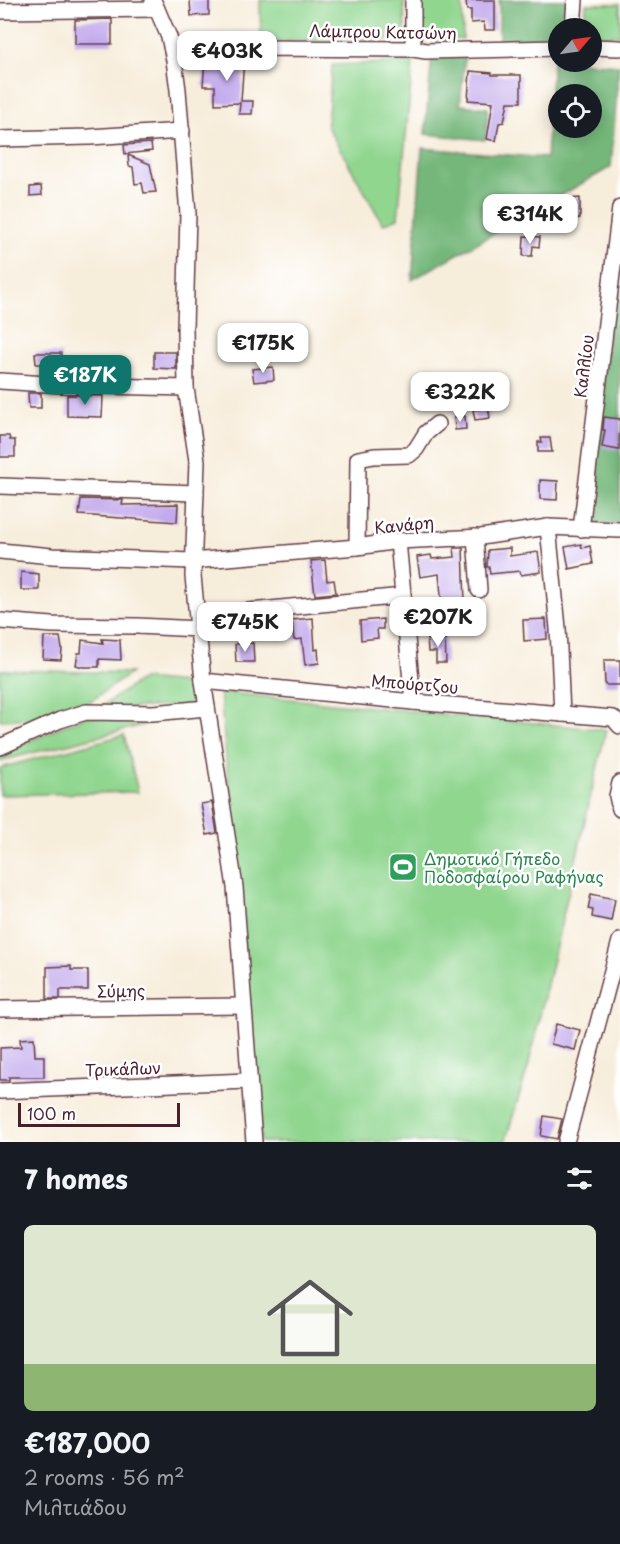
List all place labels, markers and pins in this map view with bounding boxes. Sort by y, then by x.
pin: €403K [185,31,269,82]
pin: €314K [488,194,572,245]
pin: €175K [221,323,305,374]
pin: €187K [43,355,127,406]
pin: €322K [418,372,502,423]
pin: €207K [396,597,480,648]
pin: €745K [203,602,287,653]
place label: Δημοτικό Γήπεδο Ποδοσφαίρου Ραφήνας [424,846,604,888]
sports icon: Δημοτικό Γήπεδο Ποδοσφαίρου Ραφήνας [387,851,419,883]

